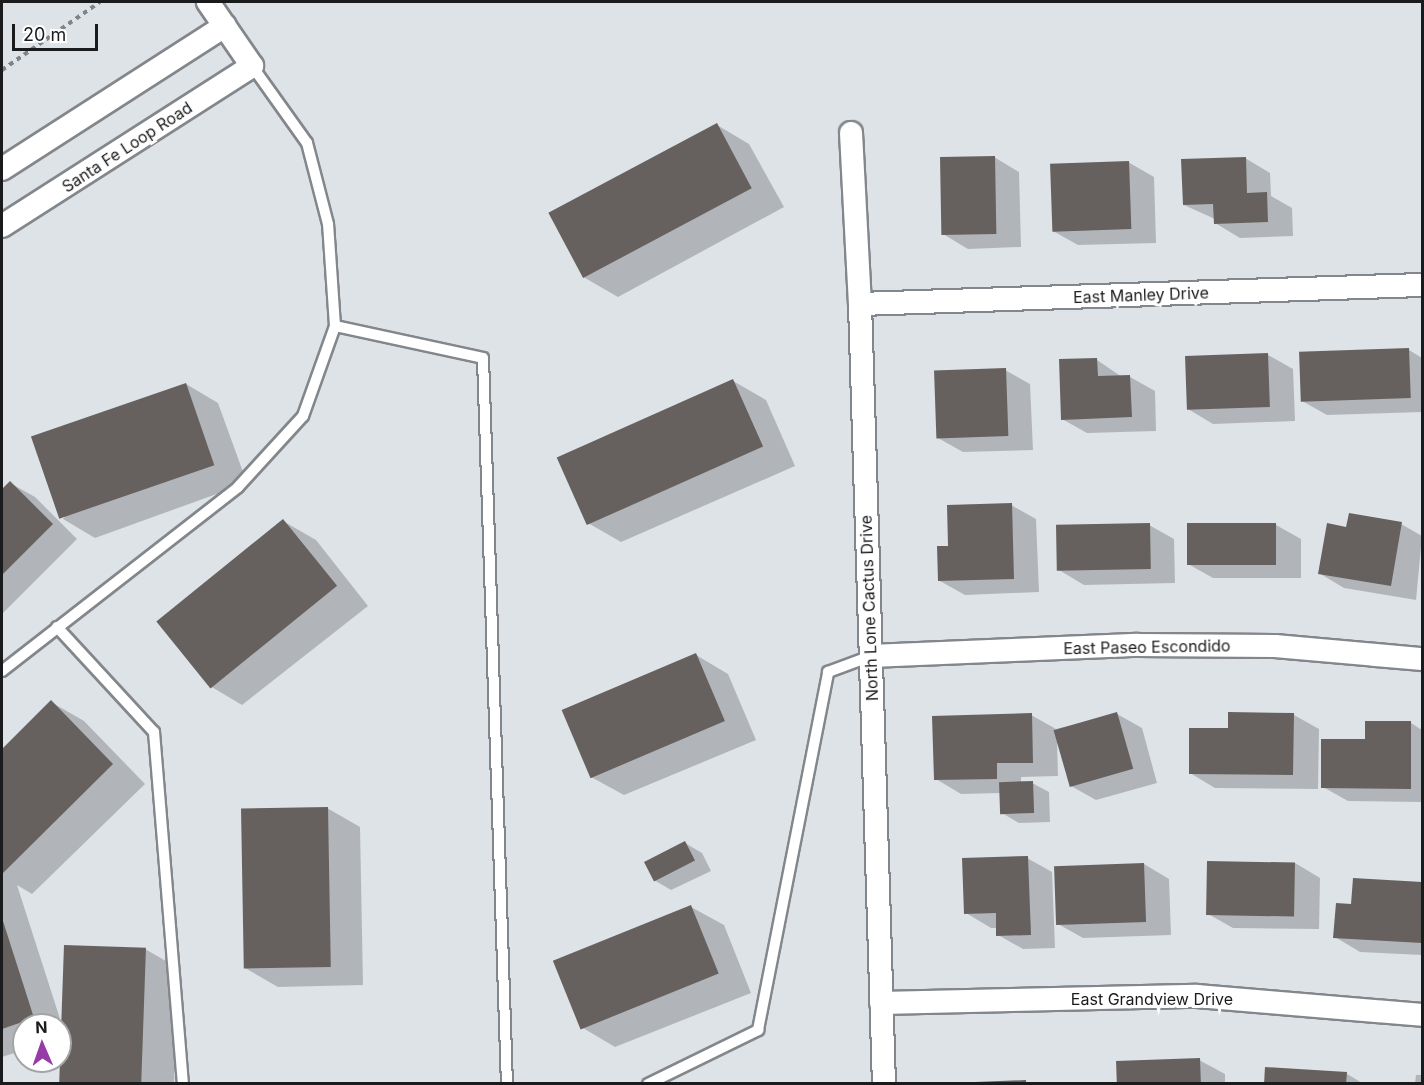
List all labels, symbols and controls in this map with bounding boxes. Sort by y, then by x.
scale bar [15,12,100,50]
text: 20 m [23,24,66,45]
street label: Santa Fe Loop Road [58,98,196,196]
street label: East Manley Drive [1073,283,1209,307]
street label: North Lone Cactus Drive [856,515,882,701]
street label: East Paseo Escondido [1063,636,1231,658]
street label: East Grandview Drive [1071,989,1233,1009]
north arrow [12,1013,72,1073]
text: N [35,1017,48,1037]

